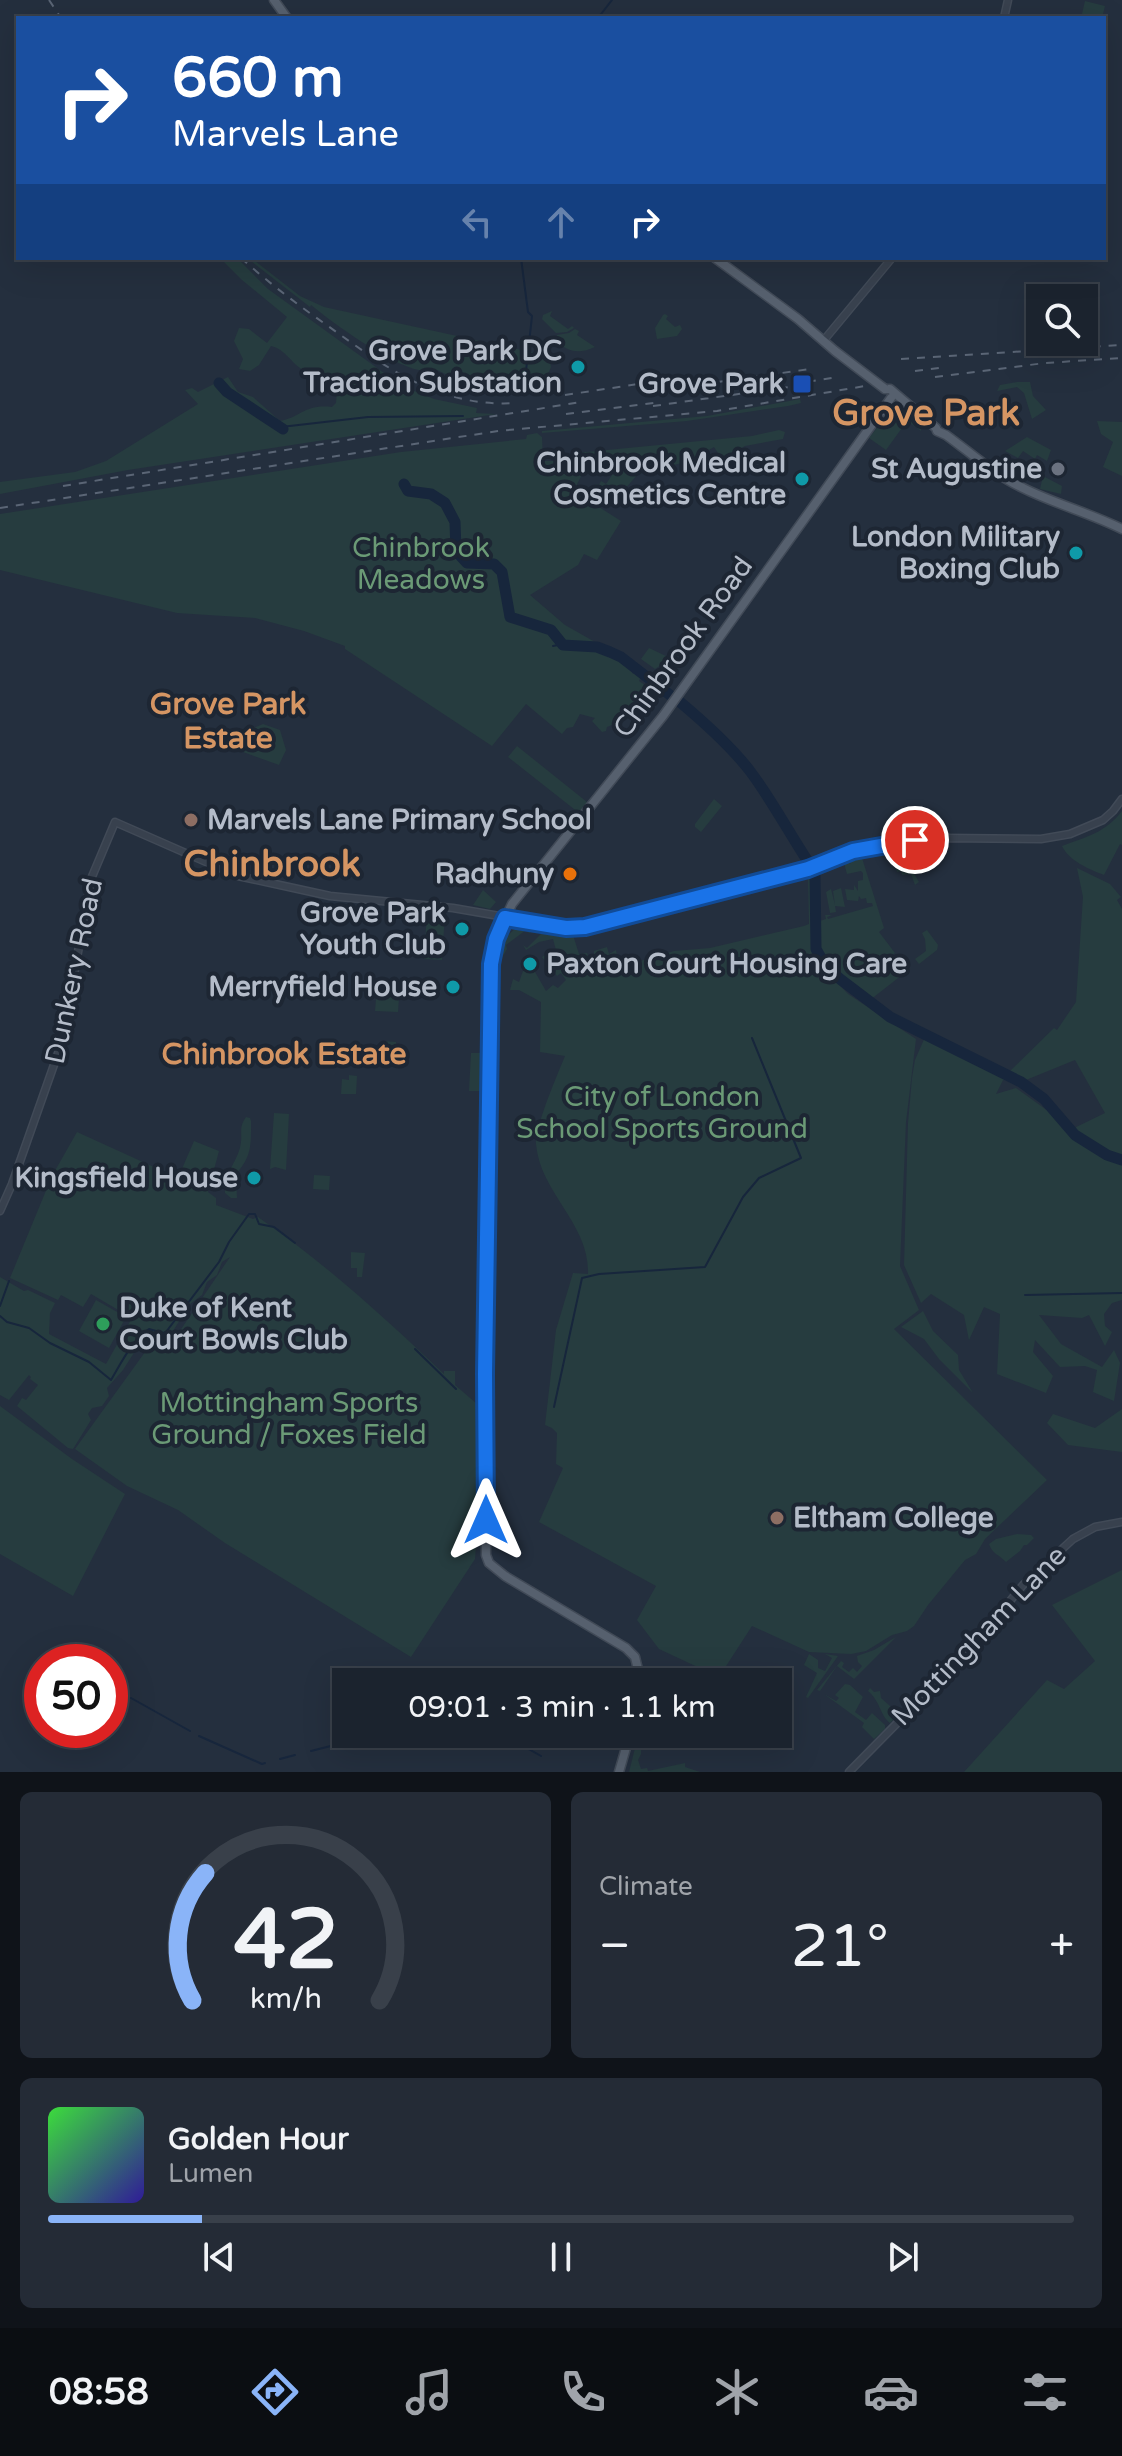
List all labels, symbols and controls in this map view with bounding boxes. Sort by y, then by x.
text: 660 m [172,45,343,112]
icon: right [40,48,144,152]
text: Marvels Lane [172,113,399,156]
icon: left [455,200,499,244]
icon: ahead [539,200,583,244]
icon: right [623,200,667,244]
map controls [1026,284,1098,356]
button: search [1026,284,1098,356]
place label: Grove Park DC Traction Substation [302,334,562,400]
marker: Grove Park DC Traction Substation [569,358,587,376]
place label: Grove Park [638,367,784,401]
marker: Grove Park [791,373,813,395]
district label: Grove Park [832,392,1020,435]
place label: Chinbrook Medical Cosmetics Centre [536,446,786,512]
place label: St Augustine [871,452,1042,486]
marker: St Augustine [1049,460,1067,478]
marker: Chinbrook Medical Cosmetics Centre [793,470,811,488]
place label: London Military Boxing Club [851,520,1060,586]
park label: Chinbrook Meadows [352,531,490,597]
marker: London Military Boxing Club [1067,544,1085,562]
street label: Chinbrook Road [606,550,760,744]
district label: Grove Park Estate [150,686,306,757]
place label: Marvels Lane Primary School [207,803,592,837]
pin [881,806,949,874]
marker: Marvels Lane Primary School [182,811,200,829]
icon: arrive [893,818,937,862]
district label: Chinbrook [183,843,361,886]
place label: Radhuny [435,857,554,891]
marker: Radhuny [561,865,579,883]
street label: Dunkery Road [38,875,110,1067]
place label: Grove Park Youth Club [300,896,446,962]
marker: Grove Park Youth Club [453,920,471,938]
place label: Paxton Court Housing Care [546,947,907,981]
marker: Paxton Court Housing Care [521,955,539,973]
place label: Merryfield House [208,970,437,1004]
marker: Merryfield House [444,978,462,996]
district label: Chinbrook Estate [162,1036,406,1073]
park label: City of London School Sports Ground [516,1080,808,1146]
place label: Kingsfield House [14,1161,238,1195]
marker: Kingsfield House [245,1169,263,1187]
place label: Duke of Kent Court Bowls Club [119,1291,348,1357]
marker: Duke of Kent Court Bowls Club [94,1315,112,1333]
park label: Mottingham Sports Ground / Foxes Field [151,1386,427,1452]
position arrow [444,1478,528,1562]
place label: Eltham College [793,1501,994,1535]
marker: Eltham College [768,1509,786,1527]
street label: Mottingham Lane [884,1539,1074,1733]
speed limit sign: 50 [24,1644,128,1748]
text: 09:01 · 3 min · 1.1 km [408,1689,716,1726]
text: Climate [599,1871,693,1902]
text: 42 [233,1891,338,1991]
text: 21° [791,1911,889,1983]
text: − [599,1920,630,1973]
text: + [1049,1920,1074,1973]
text: km/h [250,1982,321,2016]
text: Golden Hour [168,2121,349,2158]
text: Lumen [168,2158,253,2189]
icon: previous [197,2235,241,2279]
icon: pause [539,2235,583,2279]
icon: next [881,2235,925,2279]
icon: directions [247,2364,303,2420]
icon: music [401,2364,457,2420]
icon: phone [555,2364,611,2420]
icon: climate [709,2364,765,2420]
icon: car [863,2364,919,2420]
icon: filters [1017,2364,1073,2420]
text: 08:58 [49,2371,149,2414]

